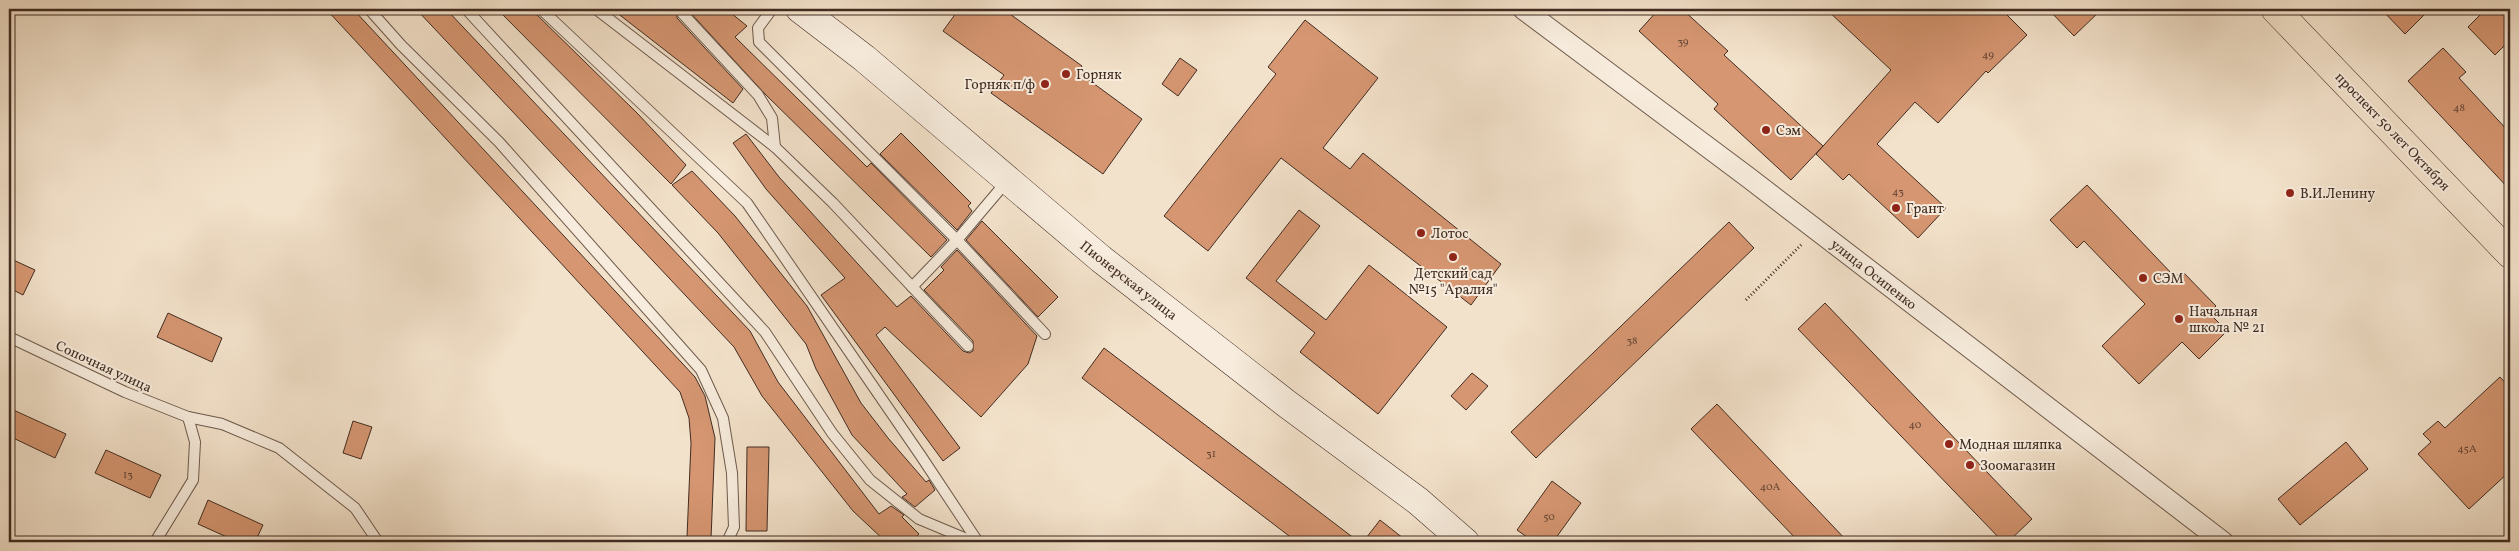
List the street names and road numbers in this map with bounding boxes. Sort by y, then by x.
street label: проспект 50 лет Октября [2330,69,2454,196]
street label: улица Осипенко [1826,235,1920,315]
street label: Пионерская улица [1075,237,1181,325]
street label: Сопочная улица [52,337,154,398]

